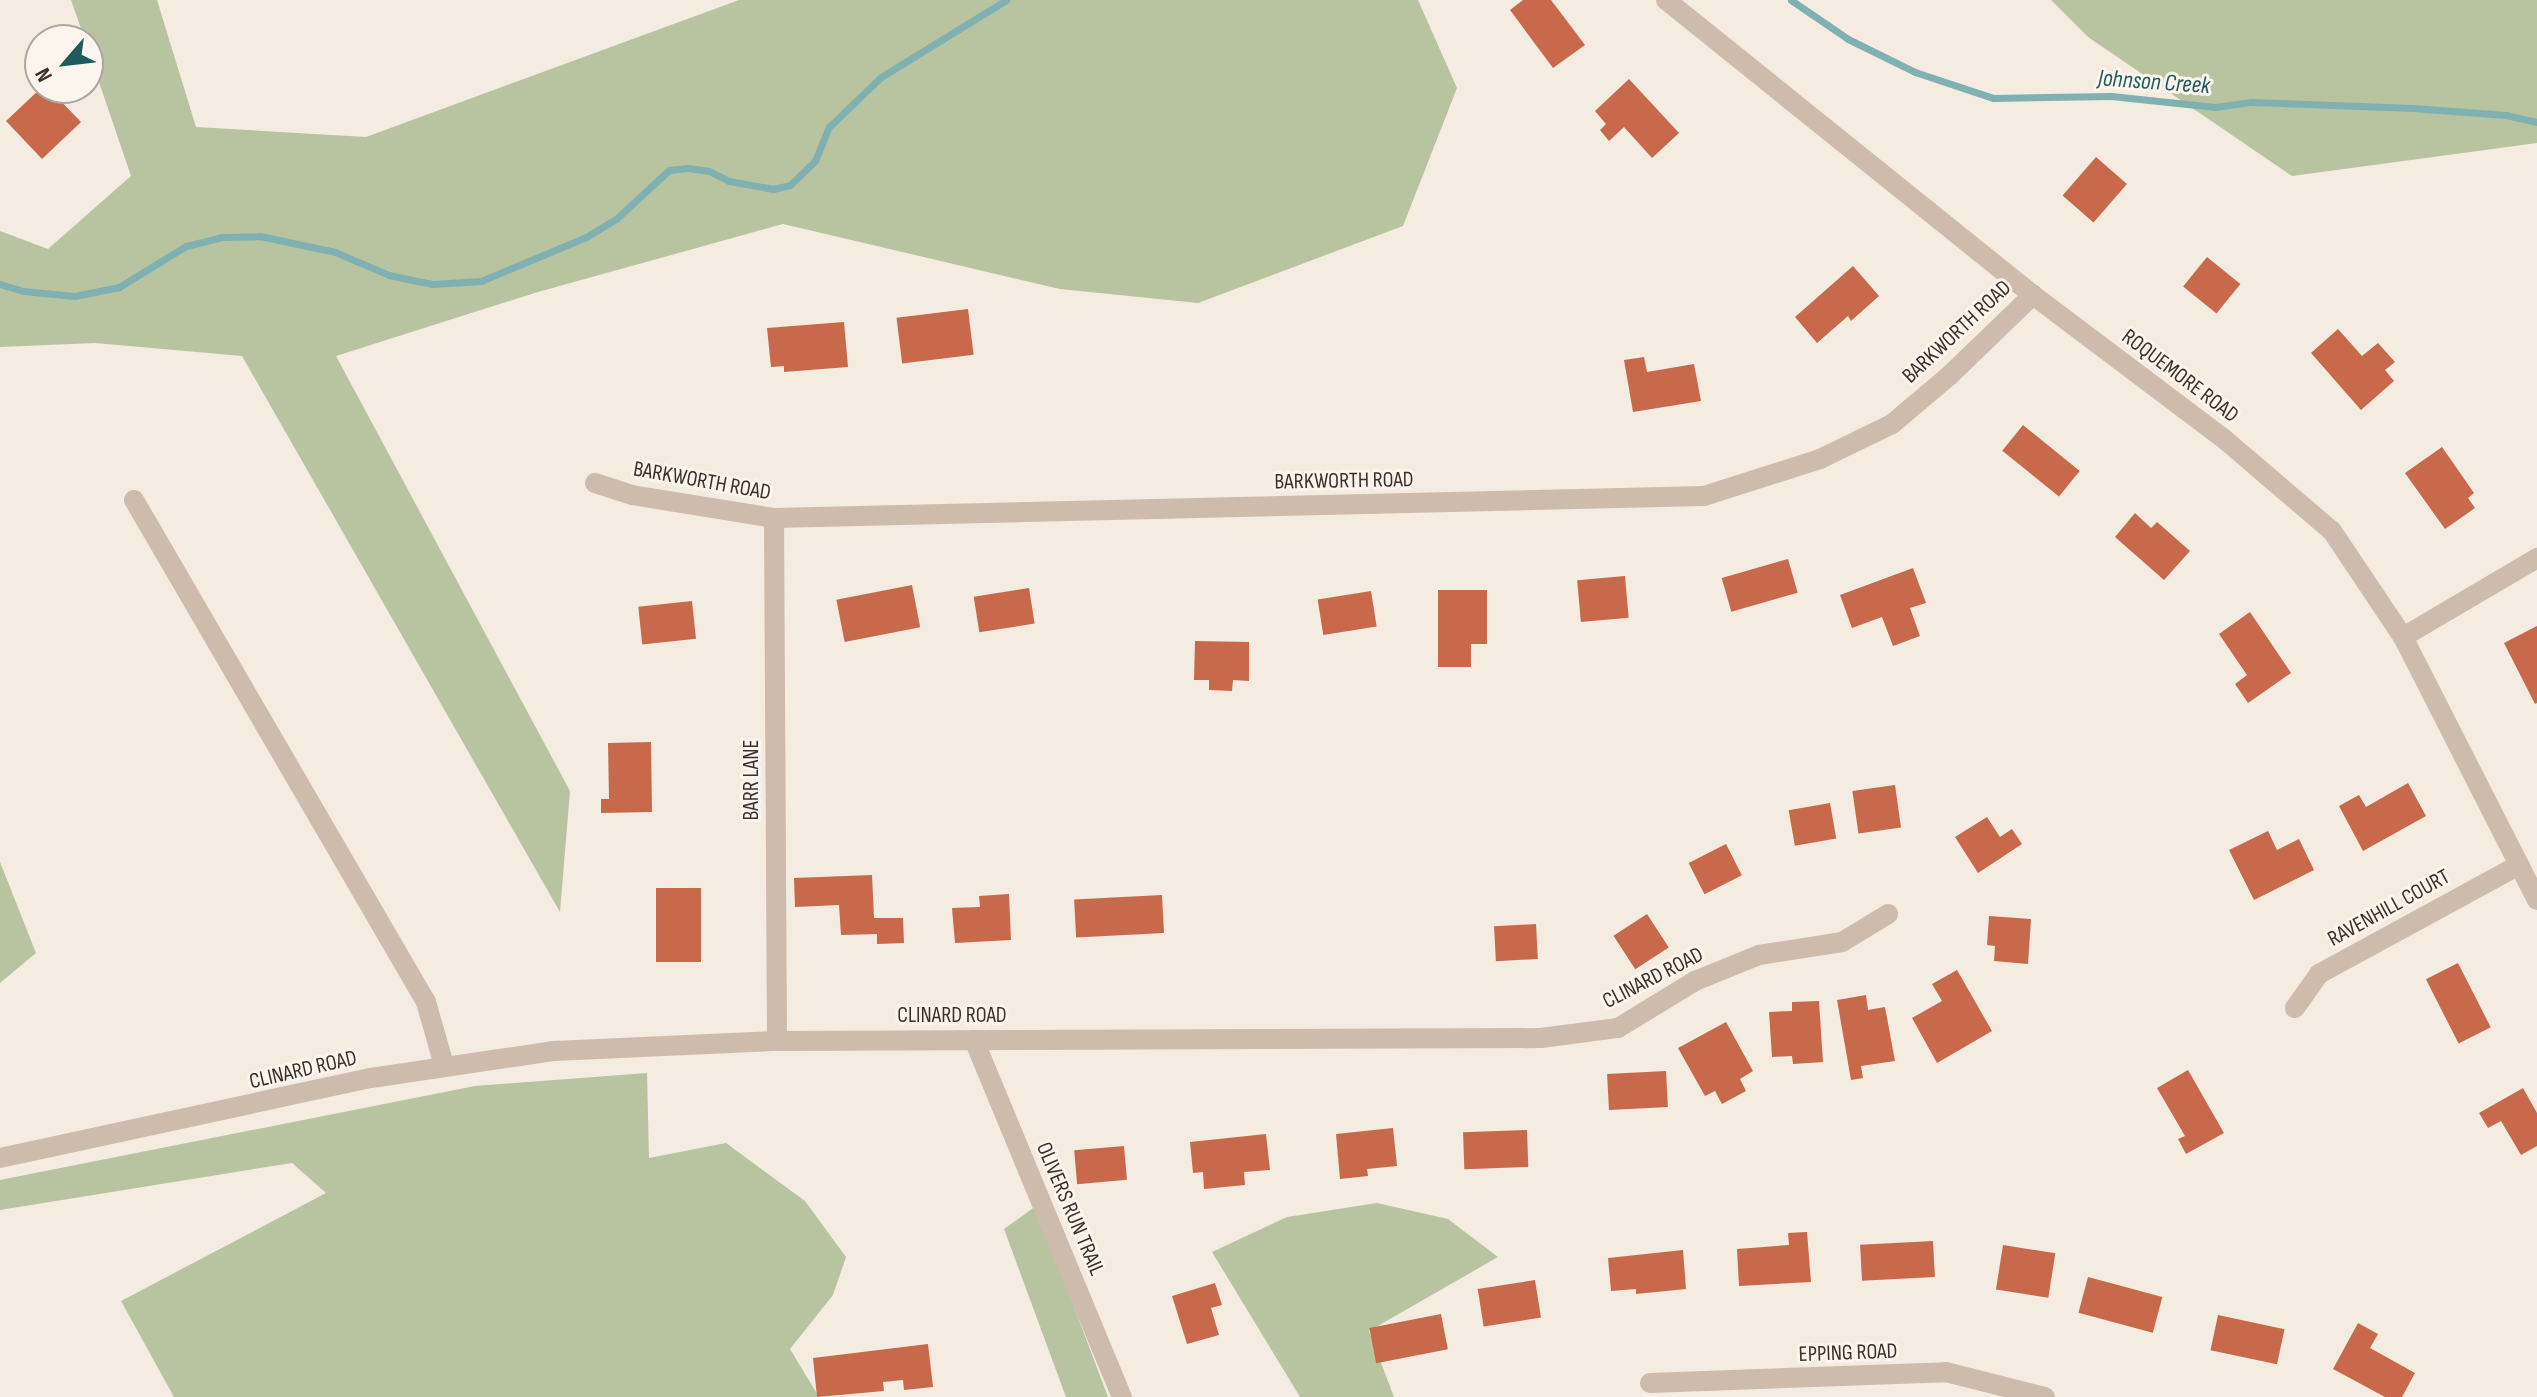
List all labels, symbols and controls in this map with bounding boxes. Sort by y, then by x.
north arrow [24,24,104,104]
text: N [29,63,59,86]
water label: Johnson Creek [2097,64,2211,100]
street label: BARKWORTH ROAD [1897,275,2017,389]
street label: ROQUEMORE ROAD [2116,324,2244,428]
street label: BARKWORTH ROAD [631,456,773,506]
street label: BARKWORTH ROAD [1274,467,1414,495]
street label: BARR LANE [739,739,765,821]
street label: RAVENHILL COURT [2323,864,2455,952]
street label: CLINARD ROAD [1598,941,1708,1015]
street label: CLINARD ROAD [897,1003,1007,1029]
street label: CLINARD ROAD [247,1045,359,1095]
street label: OLIVERS RUN TRAIL [1030,1138,1110,1280]
street label: EPPING ROAD [1798,1338,1898,1368]

